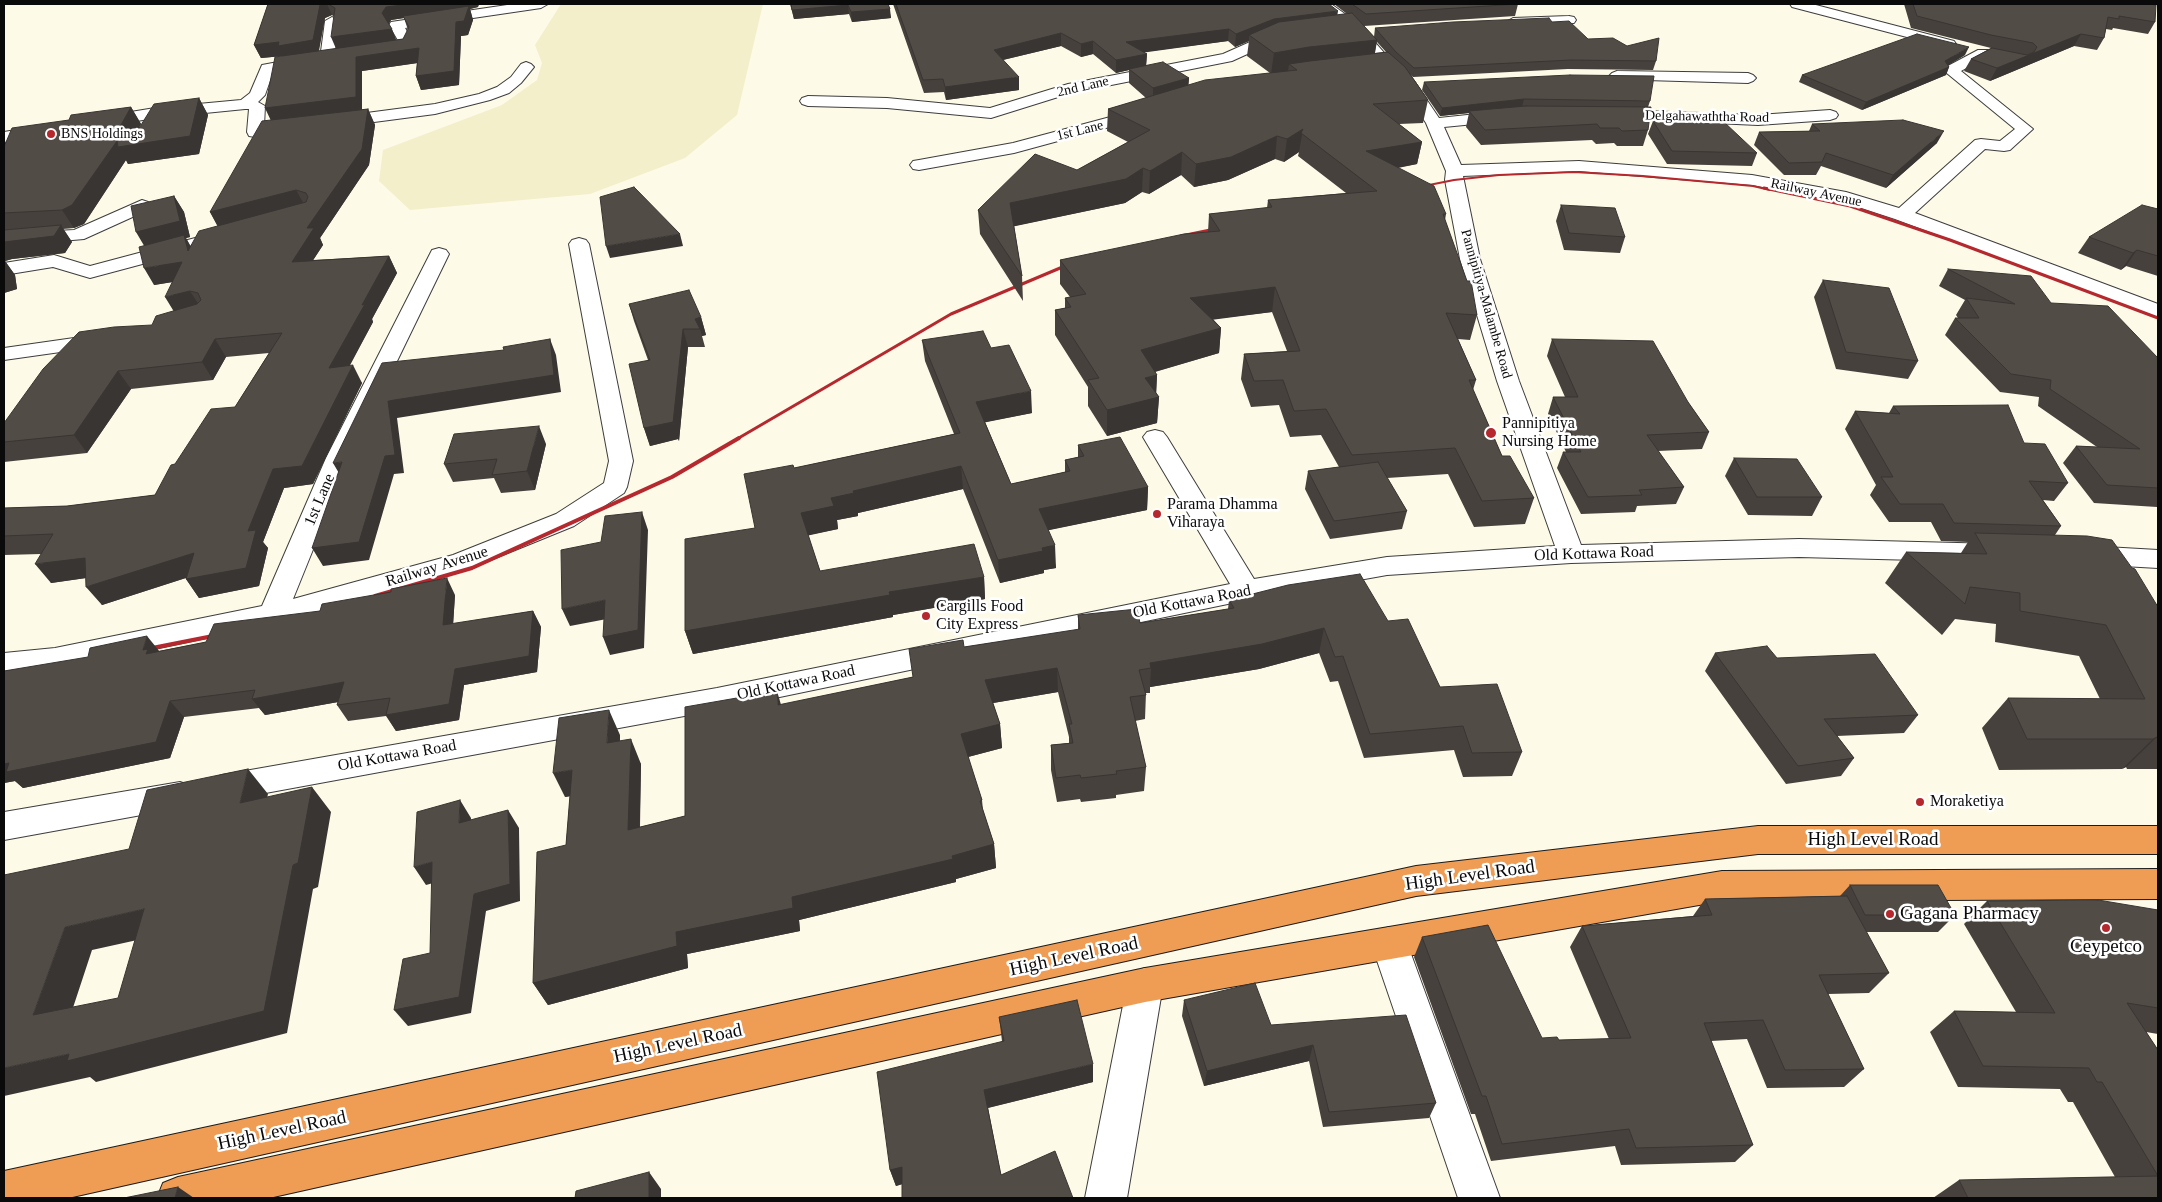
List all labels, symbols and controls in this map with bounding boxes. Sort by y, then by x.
street label: 2nd Lane [1056,73,1110,101]
street label: Delgahawaththa Road [1645,108,1769,126]
street label: 1st Lane [1055,117,1105,145]
place label: BNS Holdings [61,126,143,142]
marker: BNS Holdings [45,128,57,140]
street label: Railway Avenue [1769,175,1863,211]
street label: Pannipitiya-Malambe Road [1457,227,1515,381]
place label: Pannipitiya Nursing Home [1502,414,1597,452]
marker: Pannipitiya Nursing Home [1484,426,1498,440]
street label: 1st Lane [300,471,340,529]
place label: Parama Dhamma Viharaya [1167,495,1278,533]
marker: Parama Dhamma Viharaya [1151,508,1163,520]
street label: Railway Avenue [384,542,490,592]
street label: Old Kottawa Road [1534,542,1654,566]
street label: Old Kottawa Road [1131,581,1253,623]
place label: Cargills Food City Express [936,597,1023,635]
marker: Cargills Food City Express [920,610,932,622]
street label: Old Kottawa Road [735,661,857,705]
street label: Old Kottawa Road [336,736,458,776]
place label: Moraketiya [1930,792,2004,812]
marker: Moraketiya [1914,796,1926,808]
street label: High Level Road [1808,829,1938,851]
street label: High Level Road [1404,856,1536,896]
place label: Gagana Pharmacy [1900,903,2039,925]
marker: Gagana Pharmacy [1884,908,1896,920]
marker: Ceypetco [2100,922,2112,934]
street label: High Level Road [1008,932,1140,982]
place label: Ceypetco [2070,936,2142,958]
street label: High Level Road [612,1019,744,1069]
street label: High Level Road [216,1106,348,1156]

